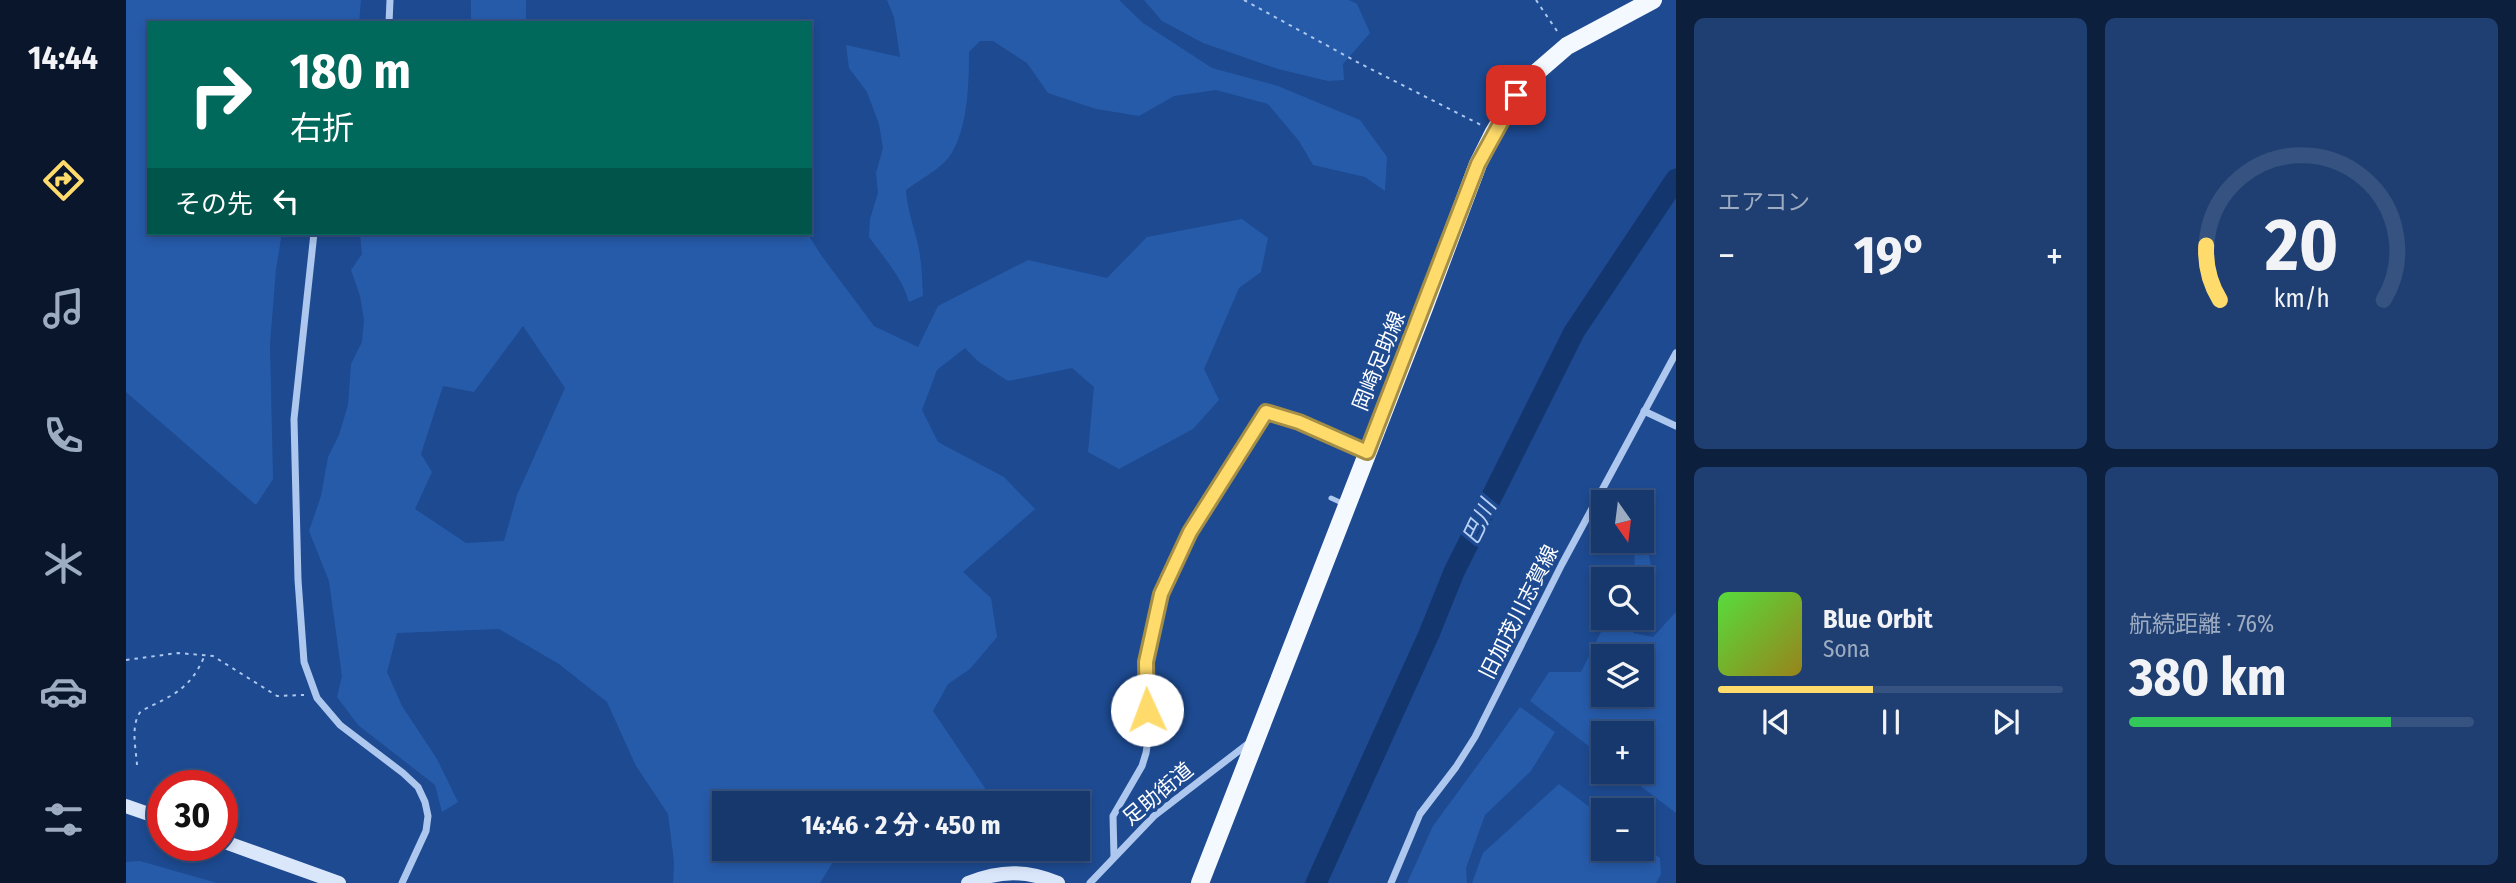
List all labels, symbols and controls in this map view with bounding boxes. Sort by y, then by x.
text: 14:44 [28,39,98,77]
text: 180 m [290,42,411,101]
icon: right [175,49,266,140]
pin [1486,65,1546,125]
icon: arrive [1497,76,1535,114]
text: 右折 [290,109,354,147]
icon: directions [39,156,88,205]
icon: left [267,182,305,220]
text: エアコン [1718,188,1810,216]
text: その先 [175,189,253,220]
text: 20 [2264,202,2338,289]
text: 19° [1854,224,1927,287]
text: − [1718,233,1735,279]
text: + [2046,233,2063,279]
text: km/h [2274,283,2329,313]
icon: music [39,284,88,333]
street label: 岡崎足助線 [1347,307,1411,415]
icon: phone [39,411,88,460]
north arrow [1591,490,1654,553]
map controls [1591,490,1654,861]
water label: 巴川 [1456,492,1503,549]
icon: climate [39,539,88,588]
street label: 旧加茂川志賀線 [1474,541,1564,683]
button: search [1591,567,1654,630]
text: Blue Orbit [1823,604,1933,635]
text: 航続距離 · 76% [2129,610,2274,638]
text: Sona [1823,635,1870,663]
button: layers [1591,644,1654,707]
text: 380 km [2129,646,2286,709]
icon: car [39,667,88,716]
position arrow [1110,673,1184,747]
icon: previous [1757,703,1795,741]
icon: pause [1872,703,1910,741]
icon: next [1987,703,2025,741]
button: + [1591,721,1654,784]
street label: 足助街道 [1117,757,1199,831]
speed limit sign: 30 [147,770,238,861]
icon: filters [39,795,88,844]
button: − [1591,798,1654,861]
text: 14:46 · 2 分 · 450 m [801,810,1001,841]

